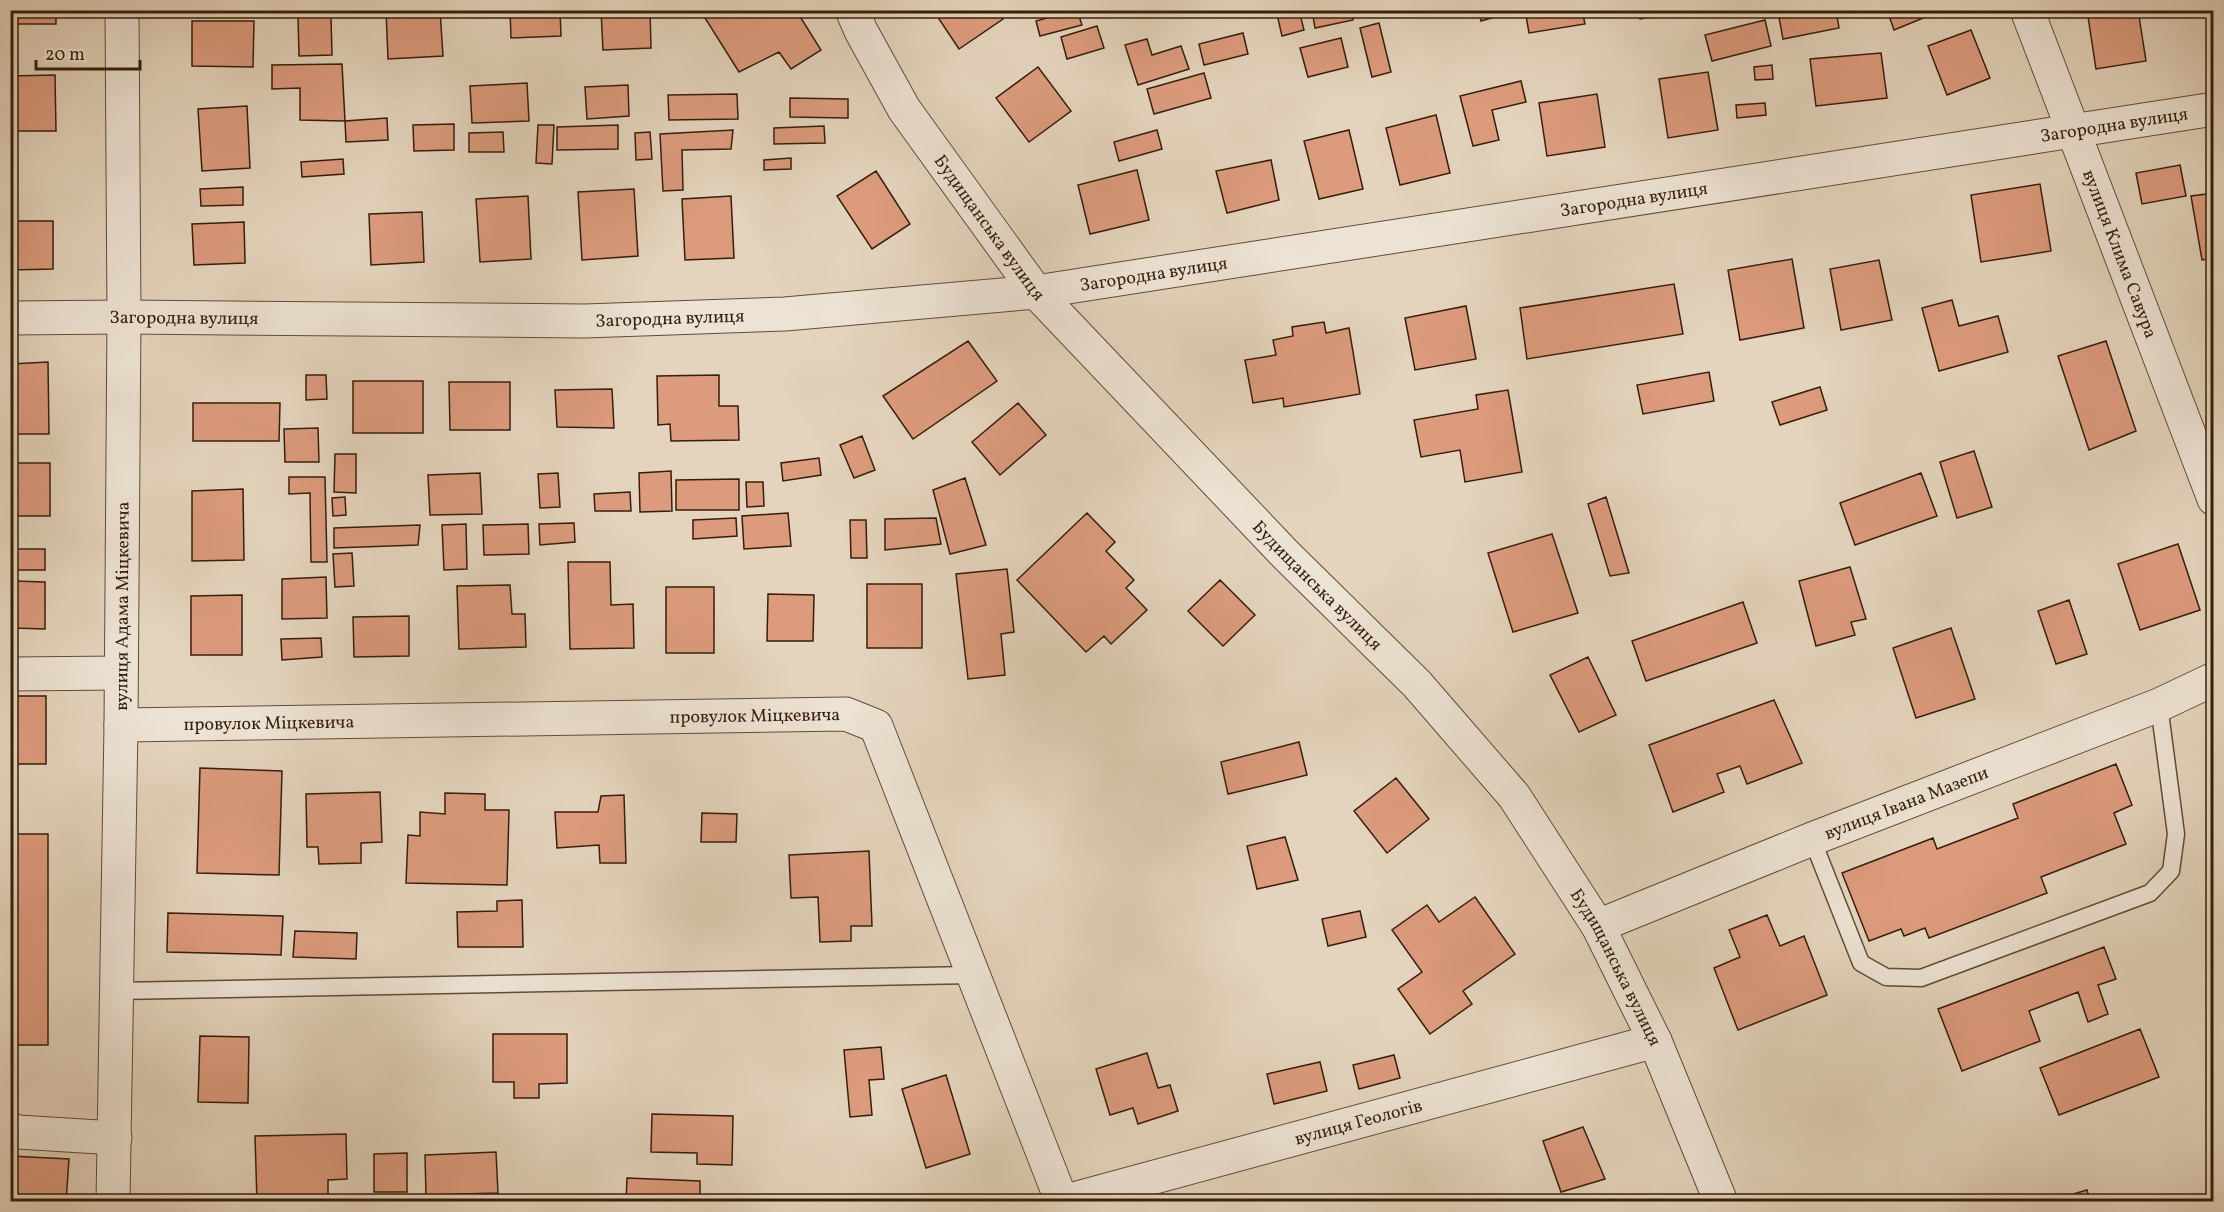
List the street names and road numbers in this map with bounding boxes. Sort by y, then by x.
street label: Загородна вулиця [2039,102,2190,150]
street label: Будищанська вулиця [927,150,1049,307]
street label: вулиця Клима Савура [2075,166,2162,342]
street label: Загородна вулиця [1558,177,1710,224]
street label: Загородна вулиця [1078,251,1229,299]
street label: Загородна вулиця [595,304,745,335]
street label: Загородна вулиця [109,306,259,332]
street label: вулиця Адама Міцкевича [110,501,137,711]
street label: Будищанська вулиця [1246,516,1387,657]
street label: провулок Міцкевича [669,703,840,731]
street label: провулок Міцкевича [184,710,355,738]
street label: вулиця Івана Мазепи [1821,761,1993,847]
street label: Будищанська вулиця [1563,884,1667,1051]
street label: вулиця Геологів [1292,1094,1425,1152]

